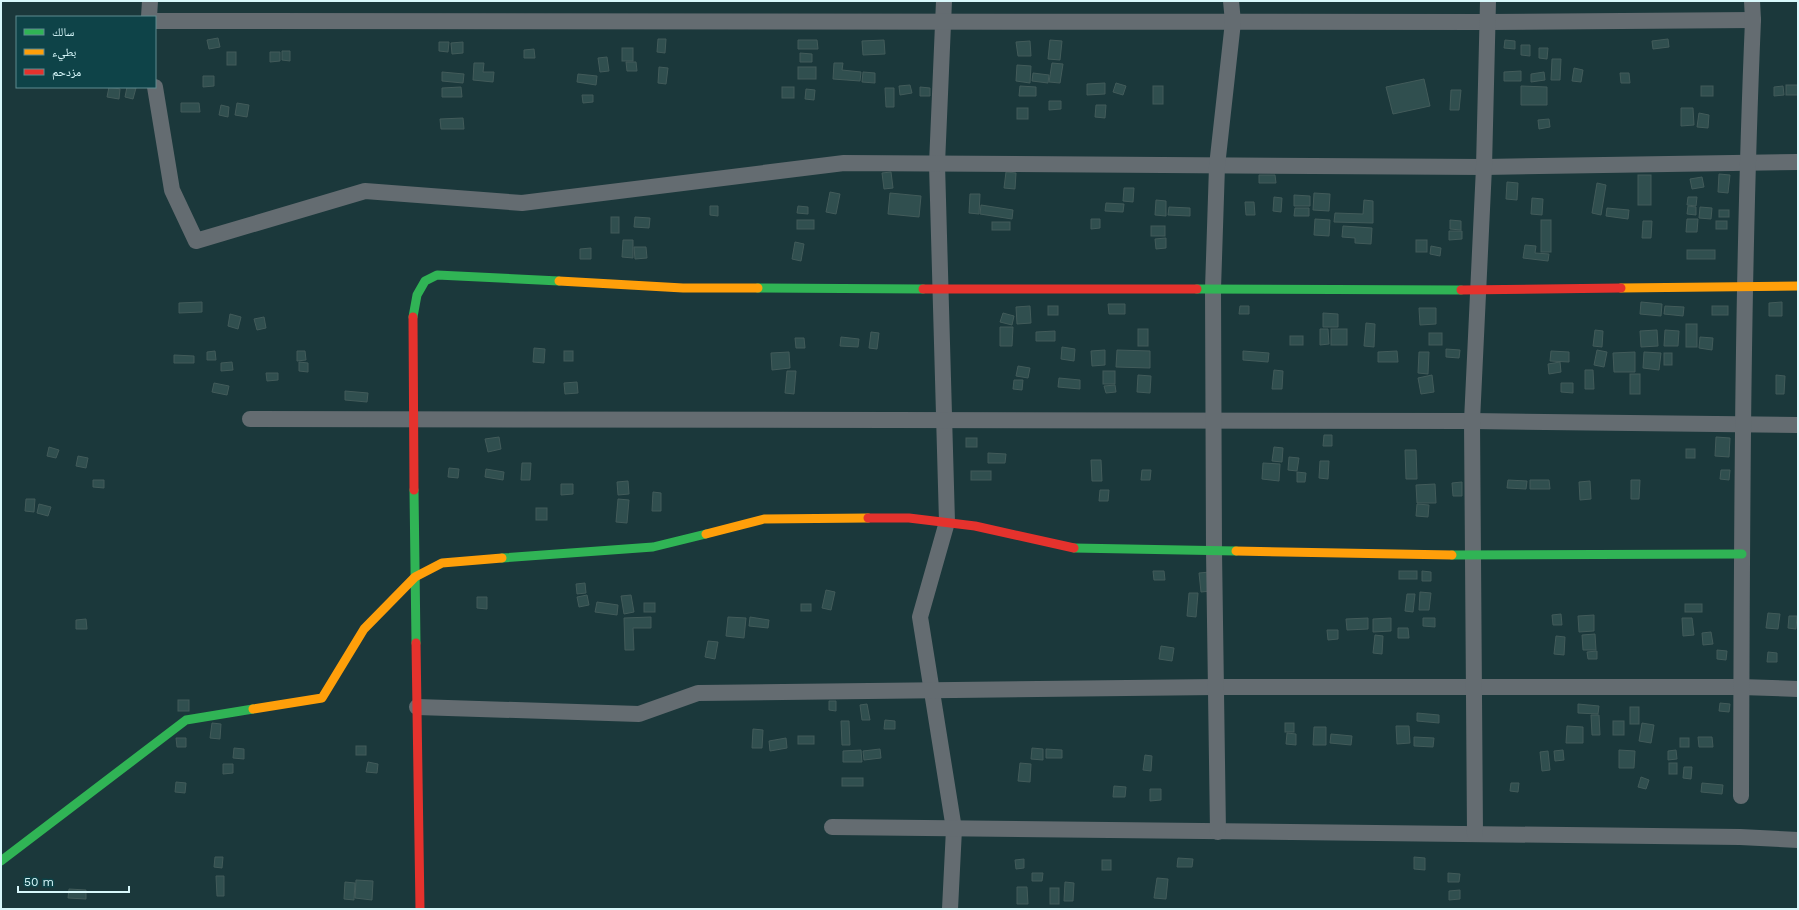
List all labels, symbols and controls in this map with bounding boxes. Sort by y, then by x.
legend [16,16,156,88]
text: سالك [52,25,74,39]
text: بطيء [52,45,76,62]
text: مزدحم [52,65,81,80]
scale bar [18,868,129,894]
text: 50 m [24,875,54,889]

